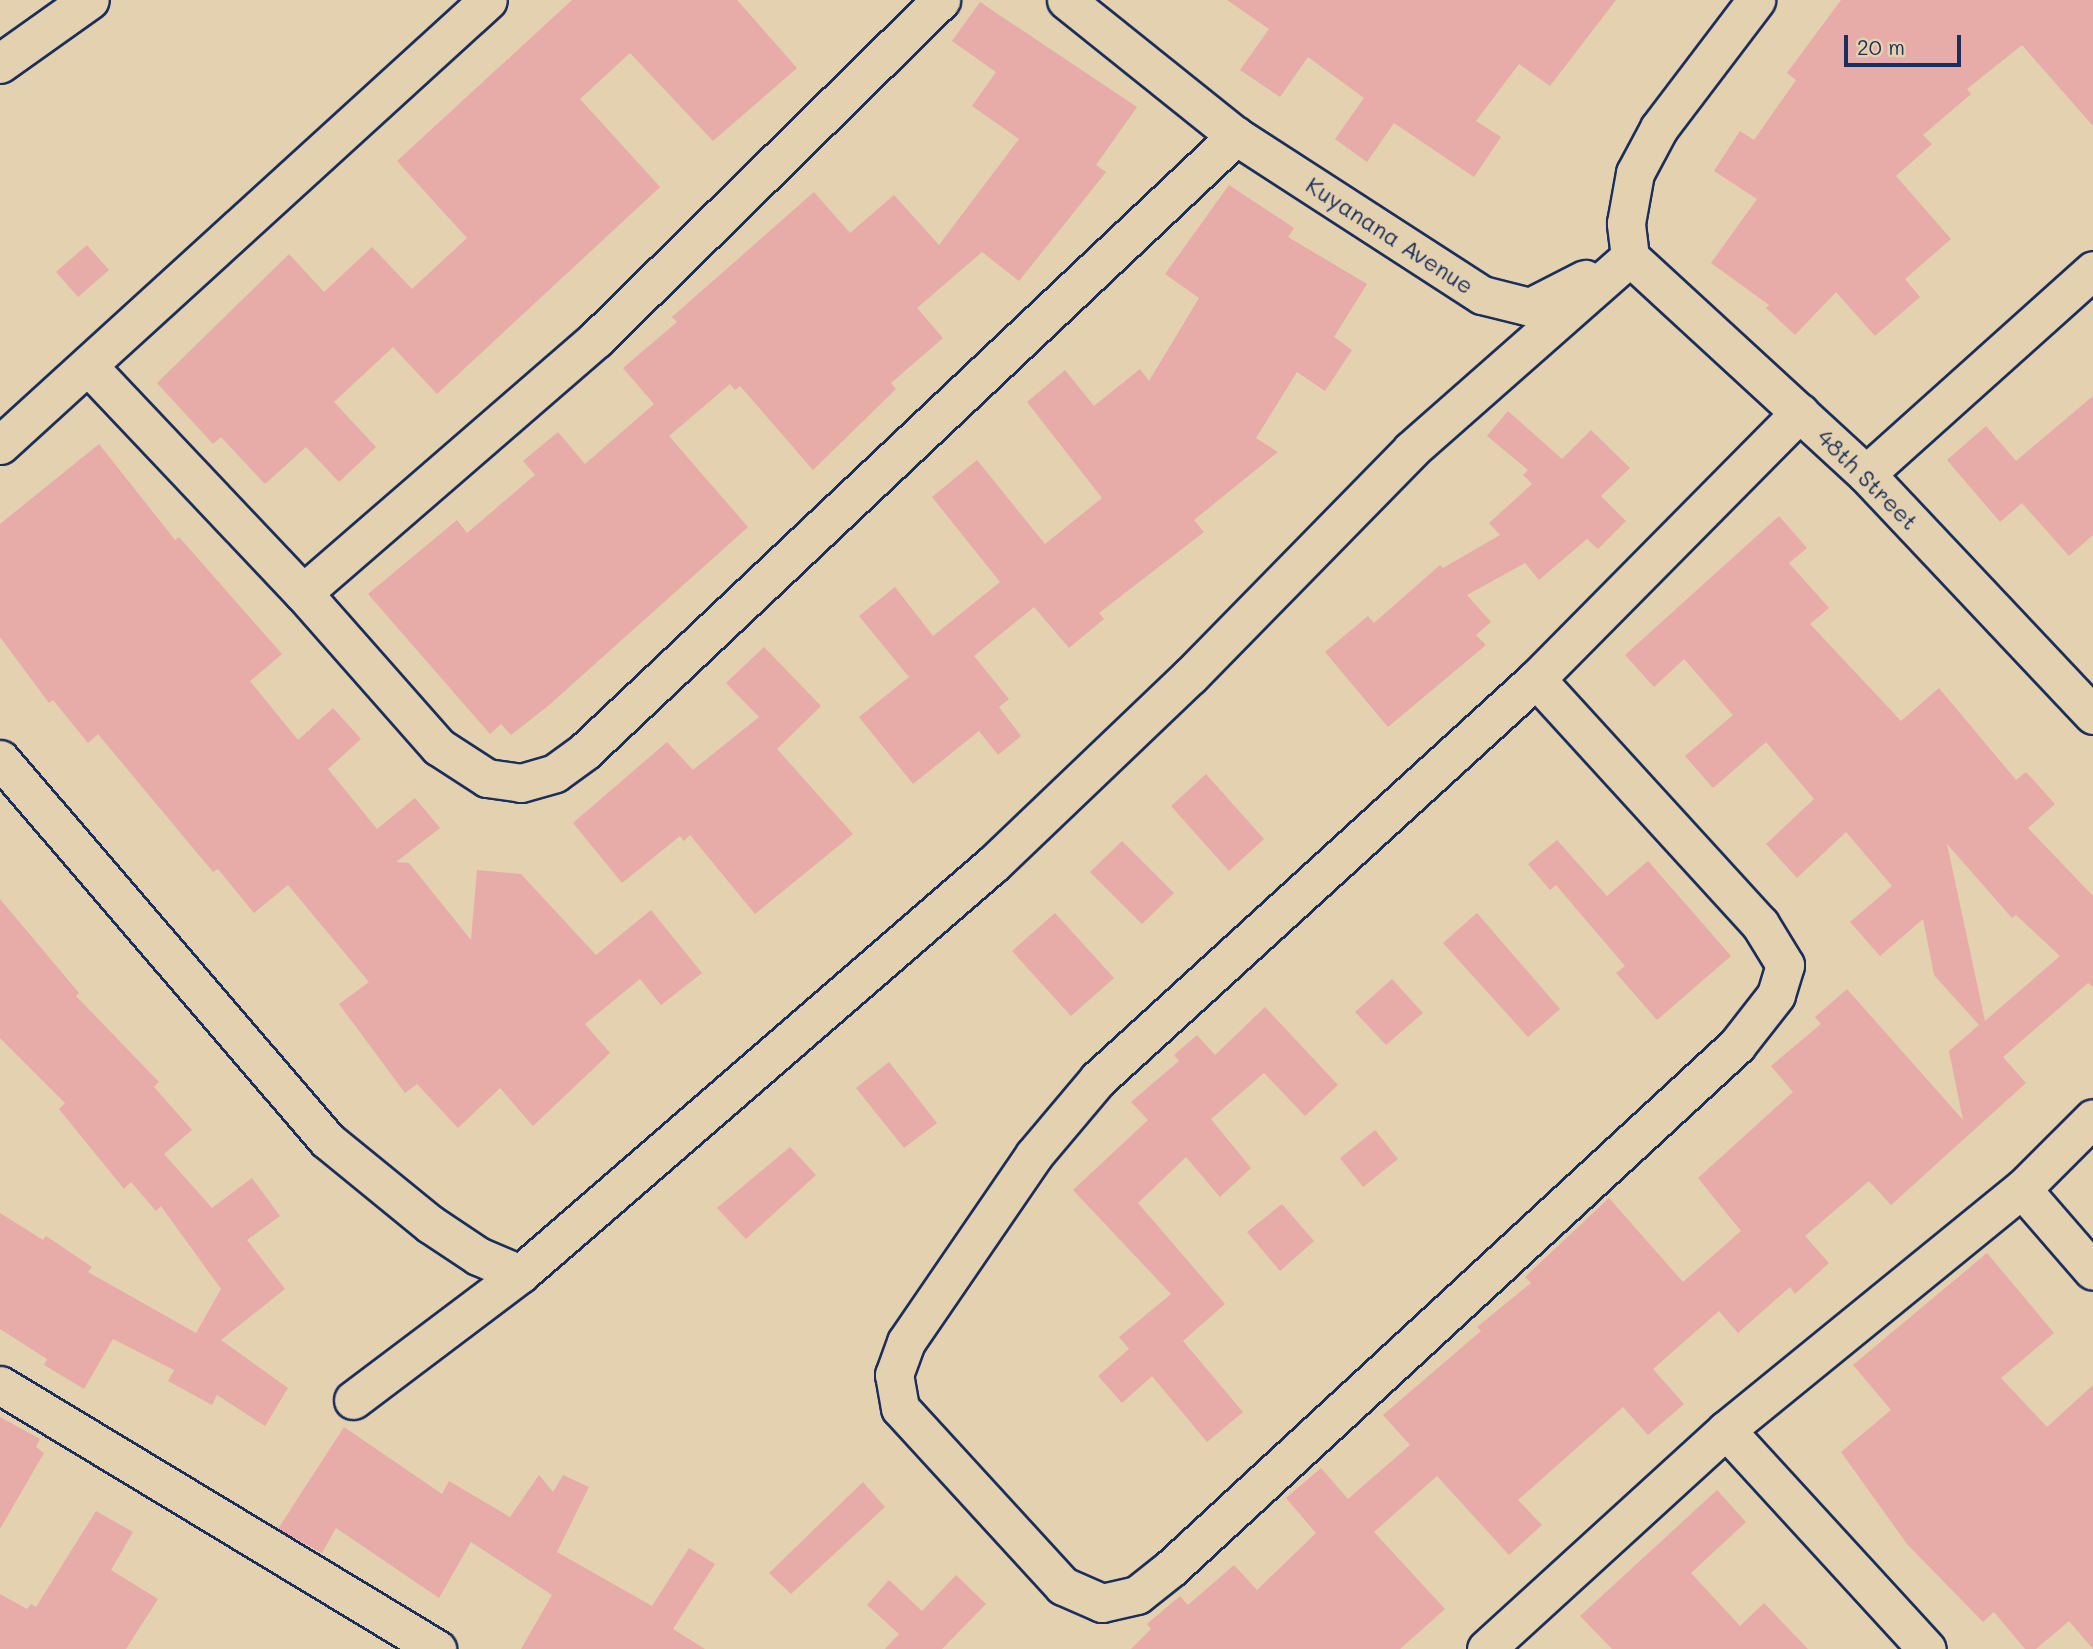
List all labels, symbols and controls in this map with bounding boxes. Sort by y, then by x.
scale bar [1848,21,1965,65]
text: 20 m [1857,33,1905,60]
street label: Kuyanana Avenue [1301,171,1479,299]
street label: 48th Street [1812,423,1924,535]

